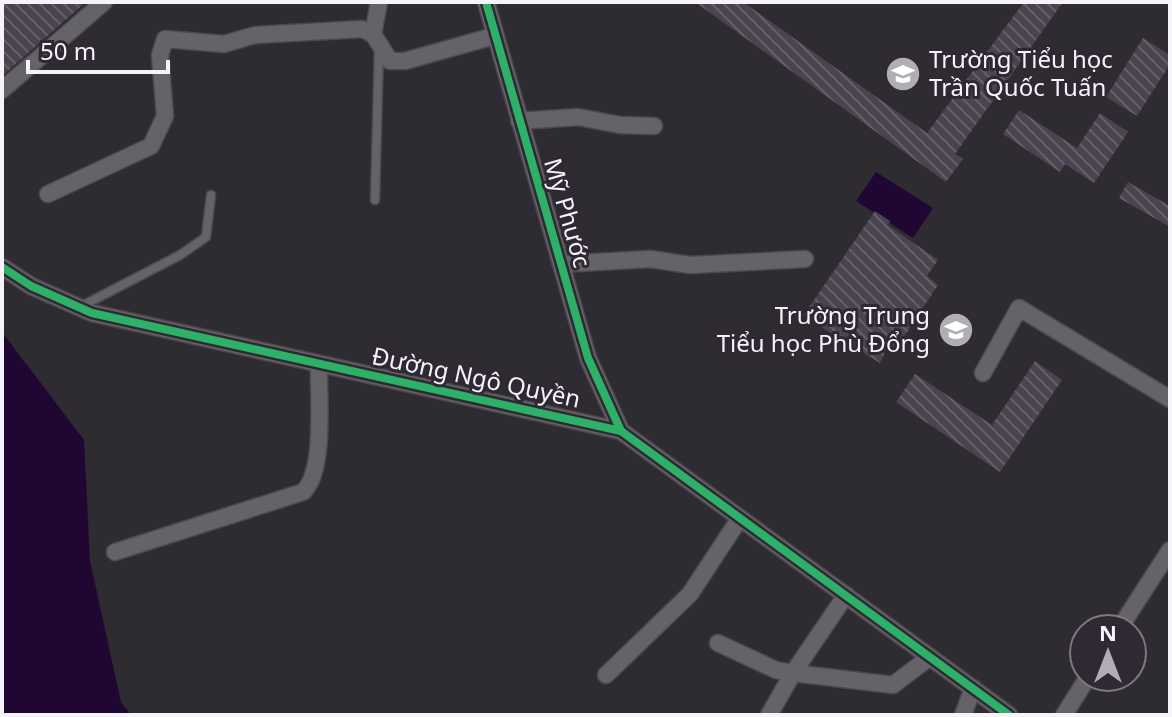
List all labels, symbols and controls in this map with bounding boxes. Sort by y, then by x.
scale bar [28,24,168,74]
text: 50 m [40,34,96,67]
place label: Trường Tiểu học Trần Quốc Tuấn [929,42,1113,103]
school or university icon: Trường Tiểu học Trần Quốc Tuấn [884,55,922,93]
street label: Mỹ Phước [537,154,600,271]
place label: Trường Trung Tiểu học Phù Đổng [717,298,930,359]
school or university icon: Trường Trung Tiểu học Phù Đổng [937,311,975,349]
street label: Đường Ngô Quyền [369,338,584,415]
north arrow [1068,613,1148,693]
text: N [1099,617,1117,647]

